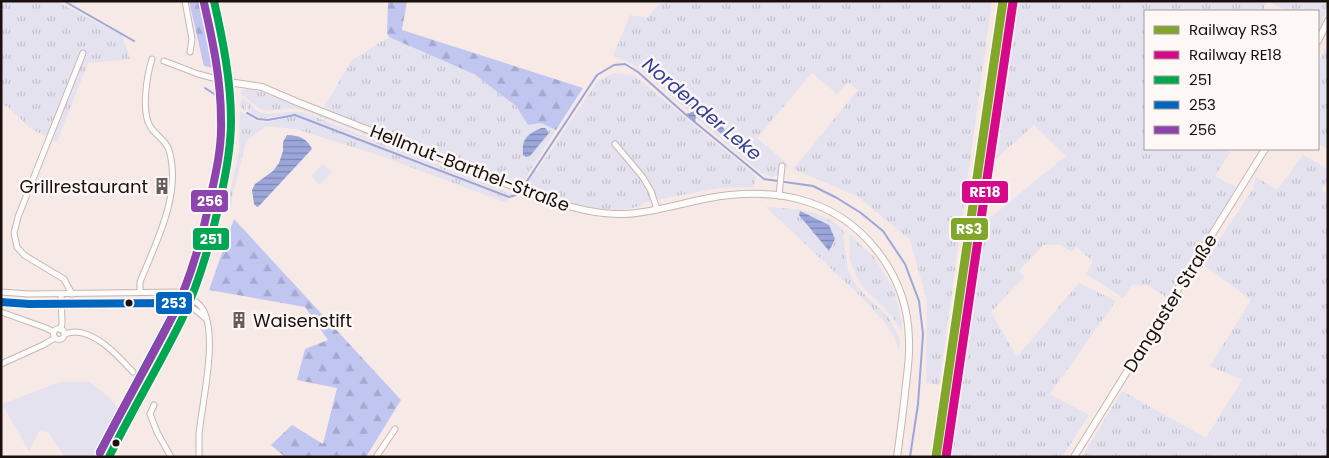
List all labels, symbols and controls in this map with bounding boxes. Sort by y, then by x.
legend [1144,10,1319,150]
text: Railway RS3 [1189,19,1277,40]
text: Railway RE18 [1189,44,1282,65]
water label: Nordender Leke [637,51,768,167]
text: 251 [1189,69,1212,90]
text: 253 [1189,94,1216,115]
street label: Hellmut-Barthel-Straße [367,118,573,218]
text: 256 [1189,119,1217,140]
place label: Grillrestaurant [20,174,148,199]
building icon: Grillrestaurant [152,176,172,196]
line badge: RE18 [961,180,1009,204]
text: RE18 [969,182,1001,202]
line badge: 256 [190,189,229,213]
text: 256 [197,191,223,211]
line badge: RS3 [950,217,989,241]
text: RS3 [956,219,982,239]
line badge: 251 [192,227,230,251]
text: 251 [200,229,222,249]
street label: Dangaster Straße [1117,229,1223,377]
line badge: 253 [155,291,193,315]
text: 253 [161,293,187,313]
unlabelled marker [124,298,134,308]
place label: Waisenstift [253,308,352,333]
building icon: Waisenstift [229,310,249,330]
unlabelled marker [111,438,121,448]

